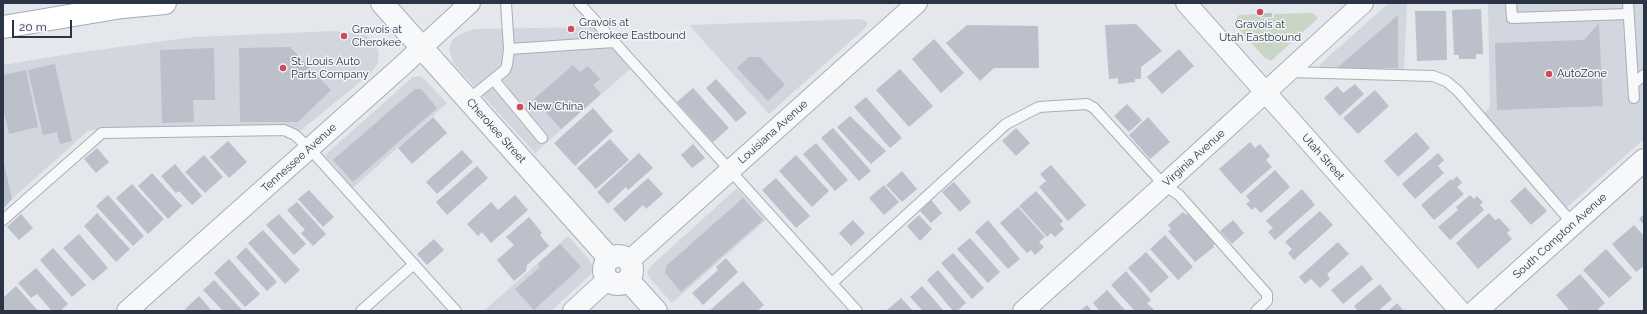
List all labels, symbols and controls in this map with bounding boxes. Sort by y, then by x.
marker: Gravois at Utah Eastbound [1255,7,1265,17]
scale bar [14,12,74,38]
place label: Gravois at Cherokee Eastbound [579,16,686,42]
place label: Gravois at Utah Eastbound [1219,18,1301,44]
text: 20 m [19,20,47,34]
place label: Gravois at Cherokee [352,23,402,49]
marker: Gravois at Cherokee Eastbound [566,24,576,34]
marker: Gravois at Cherokee [339,31,349,41]
place label: St. Louis Auto Parts Company [291,55,369,81]
marker: St. Louis Auto Parts Company [278,63,288,73]
place label: AutoZone [1557,67,1607,81]
marker: AutoZone [1544,69,1554,79]
street label: Cherokee Street [464,96,528,166]
street label: Louisiana Avenue [735,97,811,167]
place label: New China [528,100,583,114]
marker: New China [515,102,525,112]
street label: Tennessee Avenue [259,121,339,195]
street label: Virginia Avenue [1160,127,1228,189]
street label: Utah Street [1299,131,1347,183]
street label: South Compton Avenue [1510,190,1610,282]

